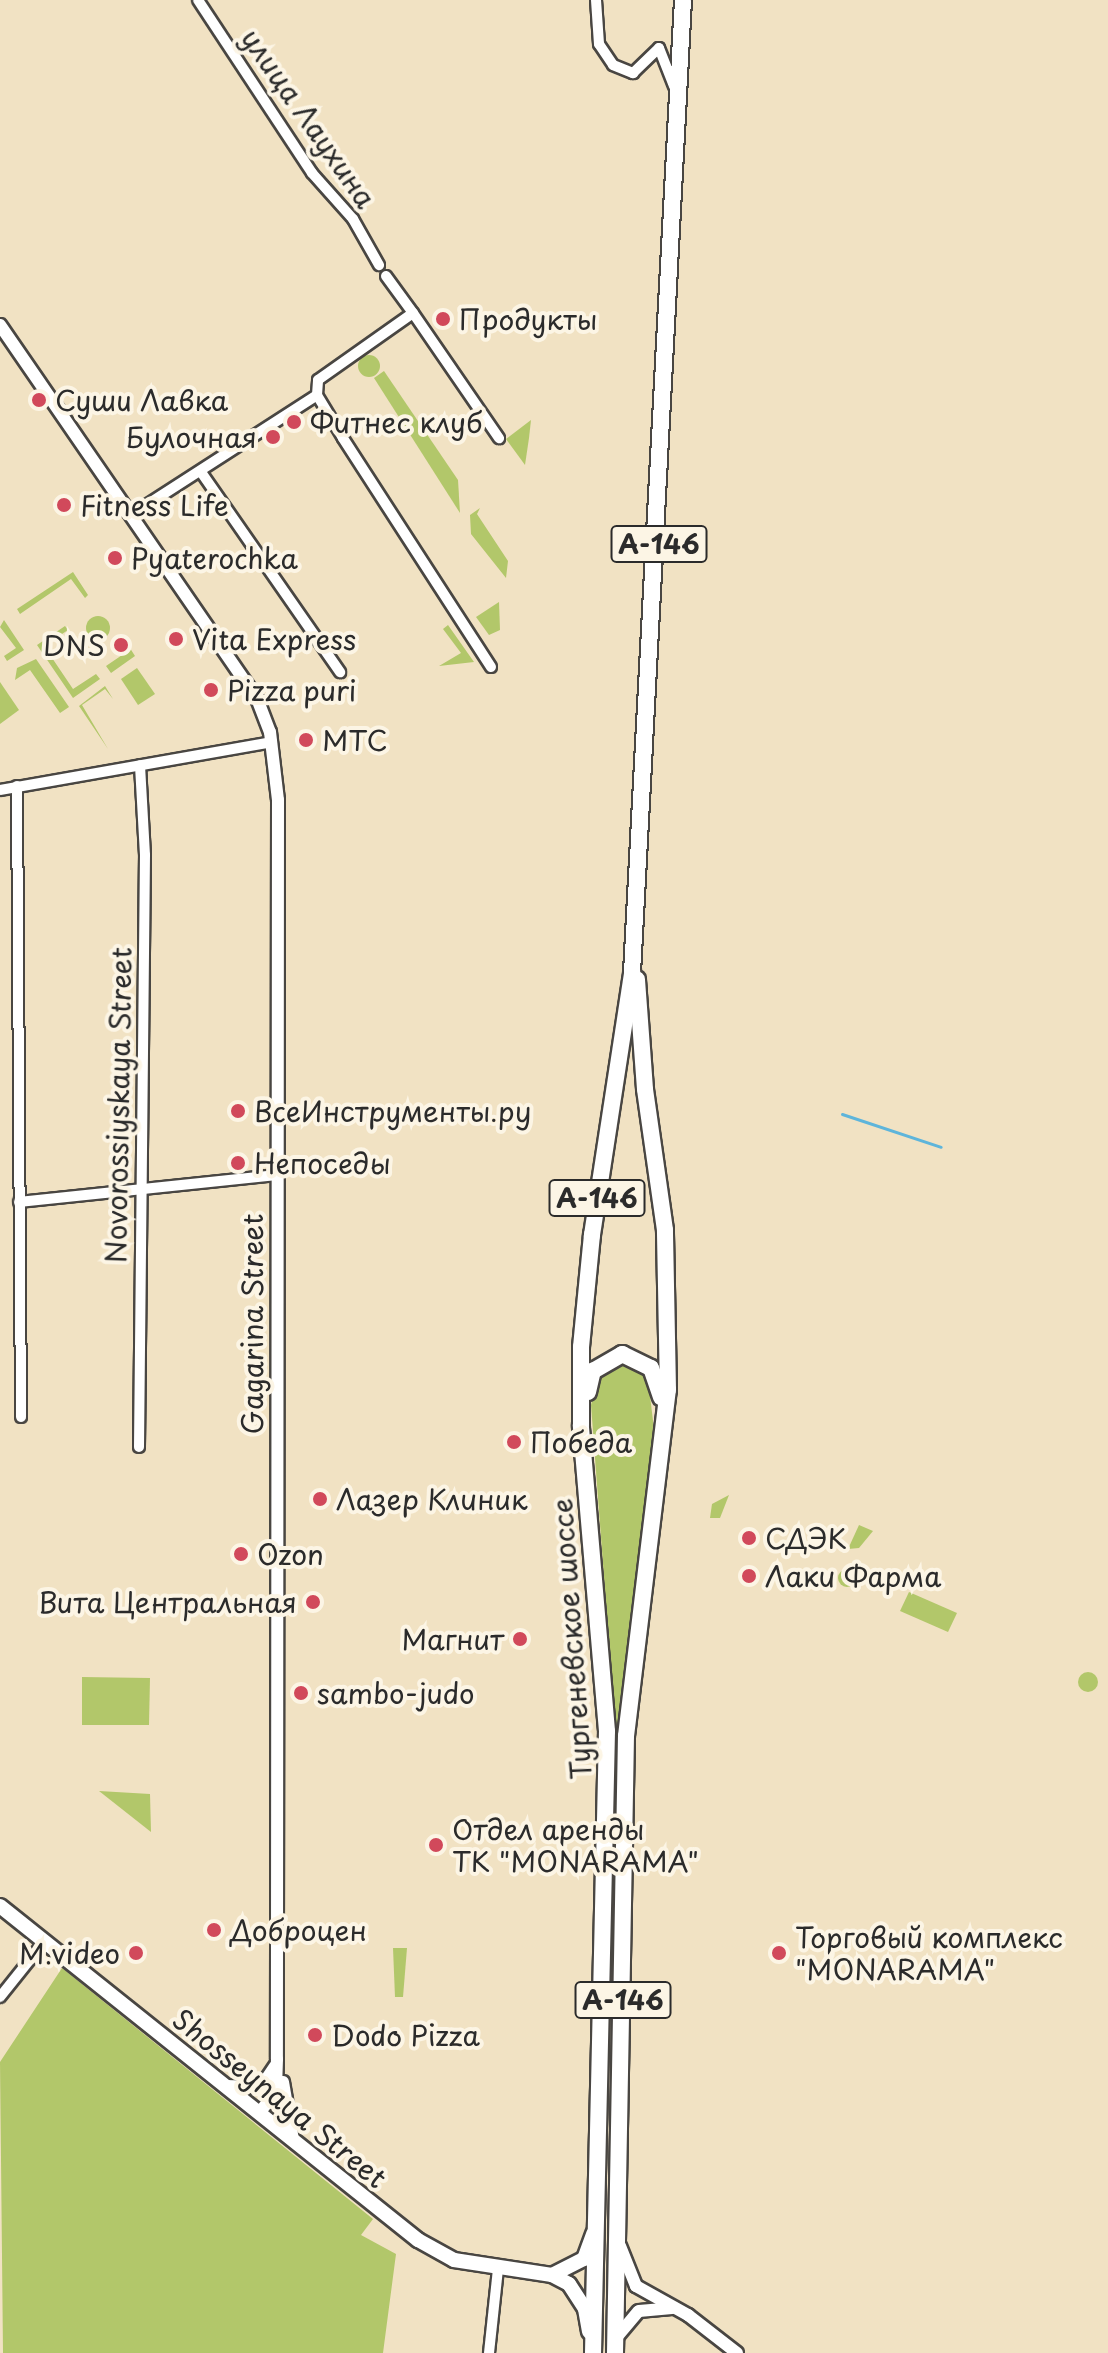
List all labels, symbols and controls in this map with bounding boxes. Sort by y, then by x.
street label: улица Лаухина [234,21,384,215]
place label: Продукты [459,302,597,336]
marker: Продукты [434,310,452,328]
place label: Суши Лавка [55,383,230,417]
marker: Суши Лавка [30,391,48,409]
place label: Фитнес клуб [310,405,482,439]
marker: Фитнес клуб [285,413,303,431]
place label: Булочная [126,420,257,454]
marker: Булочная [264,428,282,446]
place label: Fitness Life [80,488,229,522]
marker: Fitness Life [55,496,73,514]
road number: А-146 [609,522,709,566]
place label: Pyaterochka [131,541,298,575]
marker: Pyaterochka [106,549,124,567]
place label: Vita Express [192,622,359,656]
place label: DNS [43,628,105,662]
marker: Vita Express [167,630,185,648]
marker: DNS [112,636,130,654]
place label: Pizza puri [227,673,358,707]
marker: Pizza puri [202,681,220,699]
place label: МТС [322,723,388,757]
marker: МТС [297,731,315,749]
street label: Novorossiyskaya Street [98,946,138,1264]
place label: ВсеИнструменты.ру [254,1094,531,1128]
marker: ВсеИнструменты.ру [229,1102,247,1120]
place label: Непоседы [254,1146,391,1180]
marker: Непоседы [229,1154,247,1172]
road number: А-146 [547,1176,647,1220]
street label: Gagarina Street [235,1214,269,1434]
place label: Победа [530,1425,632,1459]
marker: Победа [505,1433,523,1451]
place label: Лазер Клиник [336,1482,528,1516]
marker: Лазер Клиник [311,1490,329,1508]
street label: Тургеневское шоссе [544,1497,598,1781]
place label: СДЭК [765,1521,847,1555]
marker: СДЭК [740,1529,758,1547]
place label: Ozon [257,1537,324,1571]
marker: Ozon [232,1545,250,1563]
place label: Лаки Фарма [765,1559,942,1593]
marker: Лаки Фарма [740,1567,758,1585]
place label: Вита Центральная [38,1585,297,1619]
marker: Вита Центральная [304,1593,322,1611]
place label: Магнит [402,1622,504,1656]
marker: Магнит [511,1630,529,1648]
place label: sambo-judo [317,1676,474,1710]
marker: sambo-judo [292,1684,310,1702]
place label: Отдел аренды ТК "MONARAMA" [452,1812,699,1878]
marker: Отдел аренды ТК "MONARAMA" [427,1836,445,1854]
place label: Доброцен [230,1913,367,1947]
place label: Торговый комплекс "MONARAMA" [795,1920,1063,1986]
marker: Доброцен [205,1921,223,1939]
place label: M.video [19,1936,120,1970]
marker: M.video [127,1944,145,1962]
marker: Торговый комплекс "MONARAMA" [770,1944,788,1962]
road number: А-146 [573,1978,673,2022]
street label: Shosseynaya Street [166,2001,394,2195]
place label: Dodo Pizza [331,2018,480,2052]
marker: Dodo Pizza [306,2026,324,2044]

